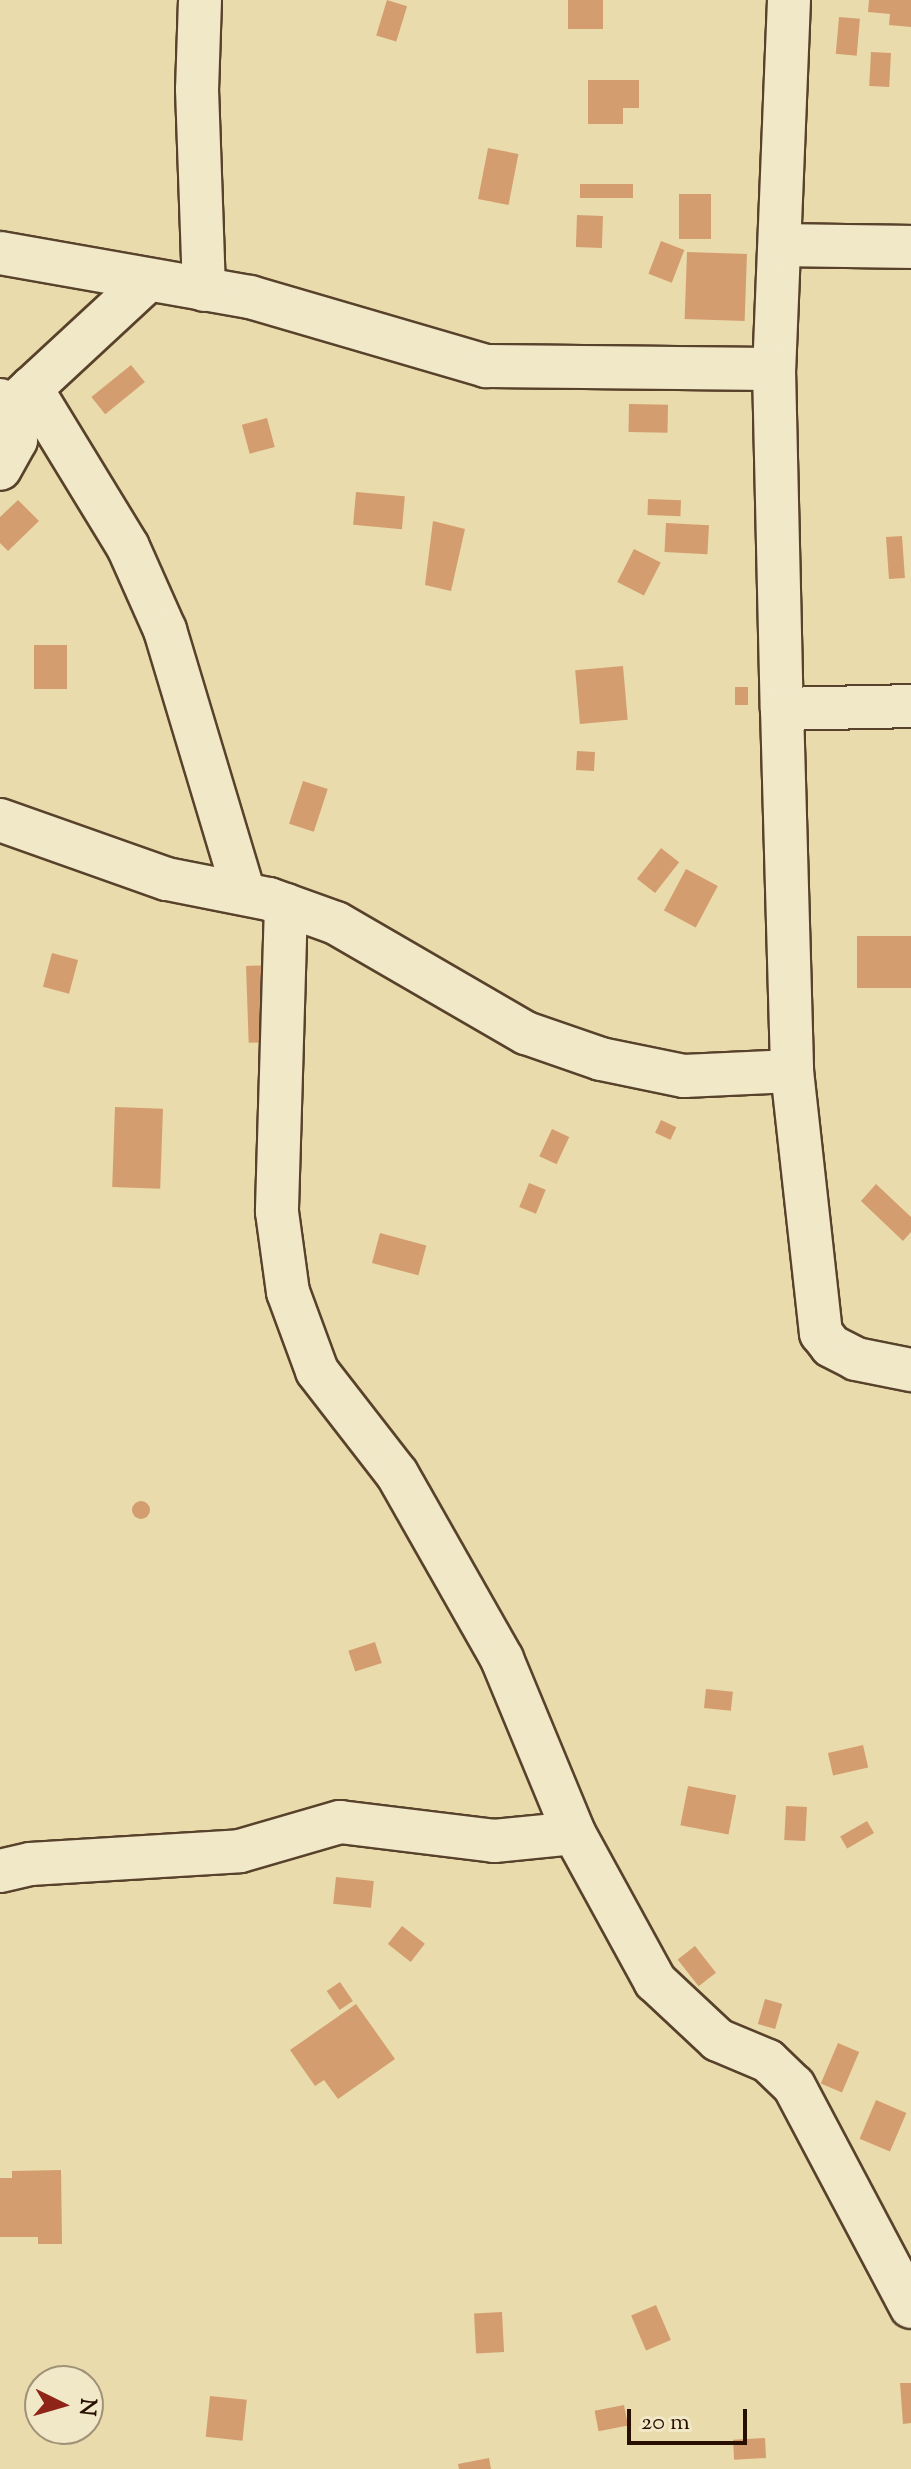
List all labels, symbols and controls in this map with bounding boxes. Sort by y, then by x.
north arrow [24,2365,104,2445]
scale bar [631,2393,751,2443]
text: N [69,2397,103,2417]
text: 20 m [641,2406,690,2440]

